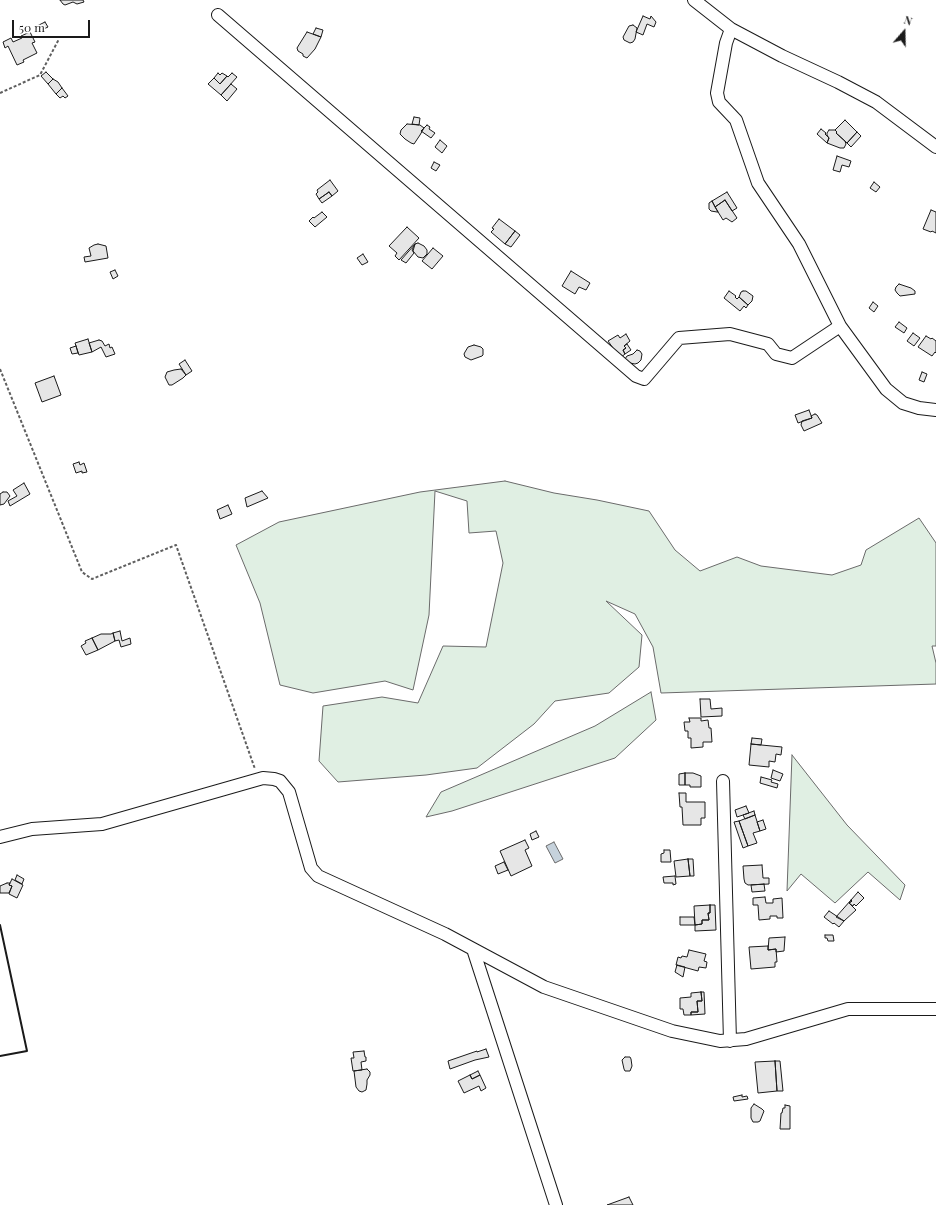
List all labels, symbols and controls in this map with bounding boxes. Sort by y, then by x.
scale bar [14,12,92,38]
north arrow [884,12,924,52]
text: N [902,12,915,29]
text: 50 m [19,19,45,35]

